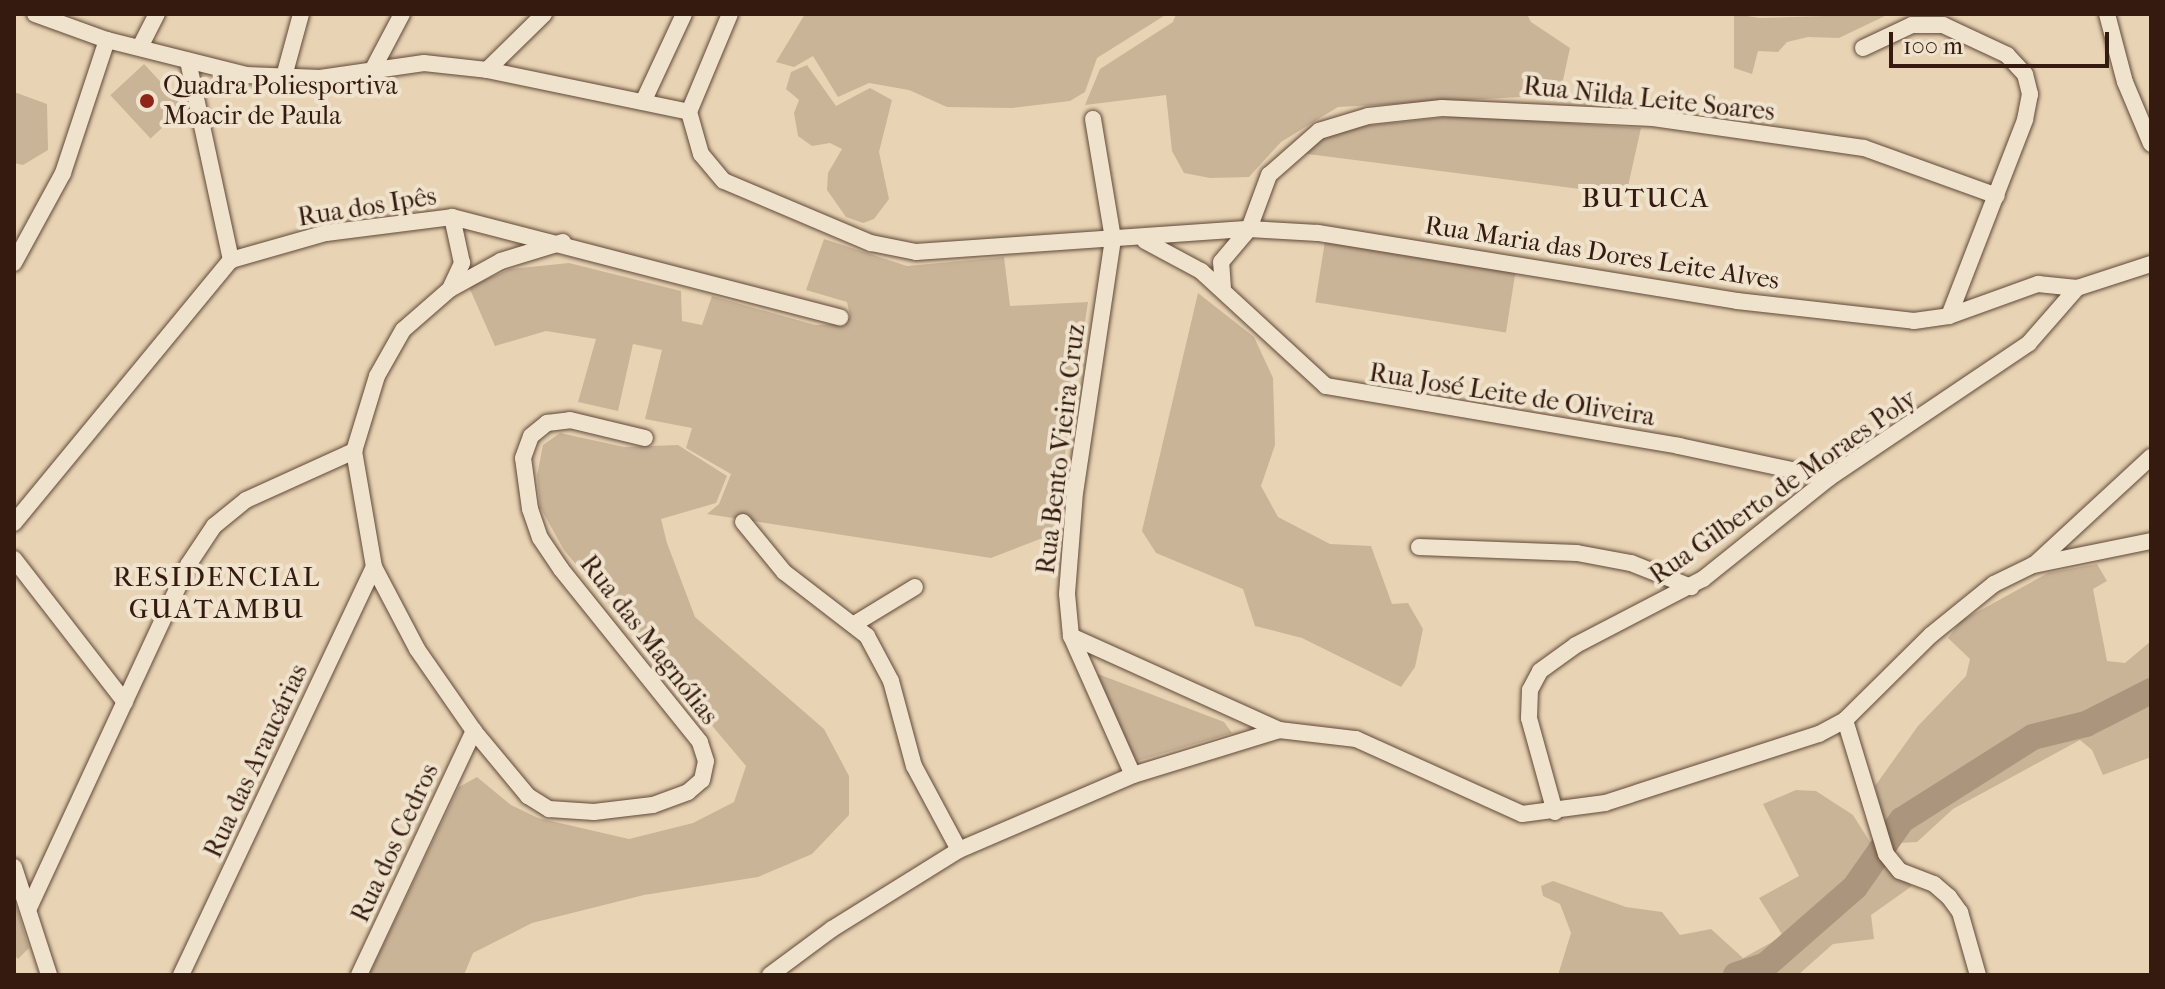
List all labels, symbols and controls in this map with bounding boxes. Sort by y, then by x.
scale bar [1893,16,2113,66]
text: 100 m [1903,32,1963,60]
place label: Quadra Poliesportiva Moacir de Paula [163,70,397,132]
street label: Rua Nilda Leite Soares [1522,70,1776,128]
marker: Quadra Poliesportiva Moacir de Paula [138,92,156,110]
street label: Rua dos Ipês [296,181,438,233]
district label: BUTUCA [1582,181,1710,215]
street label: Rua Maria das Dores Leite Alves [1422,210,1782,296]
street label: Rua Bento Vieira Cruz [1030,322,1092,576]
street label: Rua José Leite de Oliveira [1367,357,1657,433]
street label: Rua Gilberto de Moraes Poly [1644,383,1922,591]
street label: Rua das Magnólias [573,549,725,731]
district label: RESIDENCIAL GUATAMBU [113,560,321,626]
street label: Rua das Araucárias [197,659,315,863]
street label: Rua dos Cedros [345,759,445,927]

